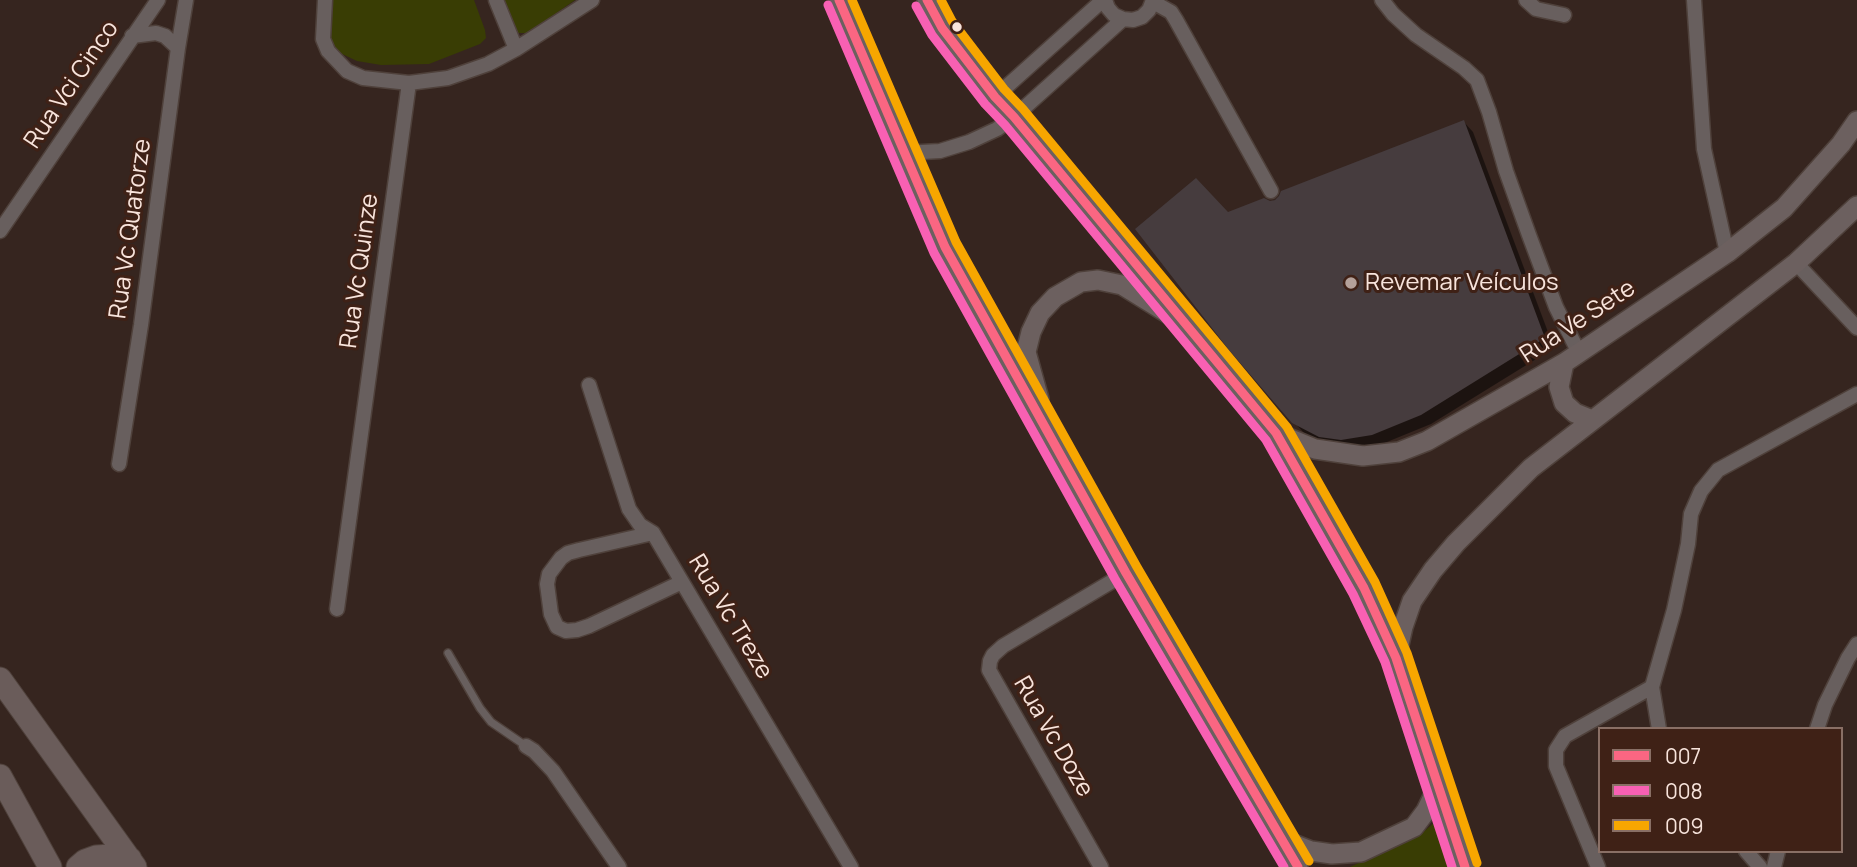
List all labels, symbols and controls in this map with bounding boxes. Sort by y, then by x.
street label: Rua Vci Cinco [19,16,125,154]
unlabelled marker [950,20,964,34]
street label: Rua Vc Quatorze [104,137,158,321]
street label: Rua Vc Quinze [335,192,385,350]
place label: Revemar Veículos [1365,269,1559,297]
street label: Rua Ve Sete [1515,274,1641,370]
marker: Revemar Veículos [1343,275,1359,291]
street label: Rua Vc Treze [682,550,778,684]
street label: Rua Vc Doze [1007,672,1099,802]
legend [1598,727,1843,853]
text: 007 [1665,742,1701,770]
text: 008 [1665,777,1703,805]
text: 009 [1665,812,1704,840]

